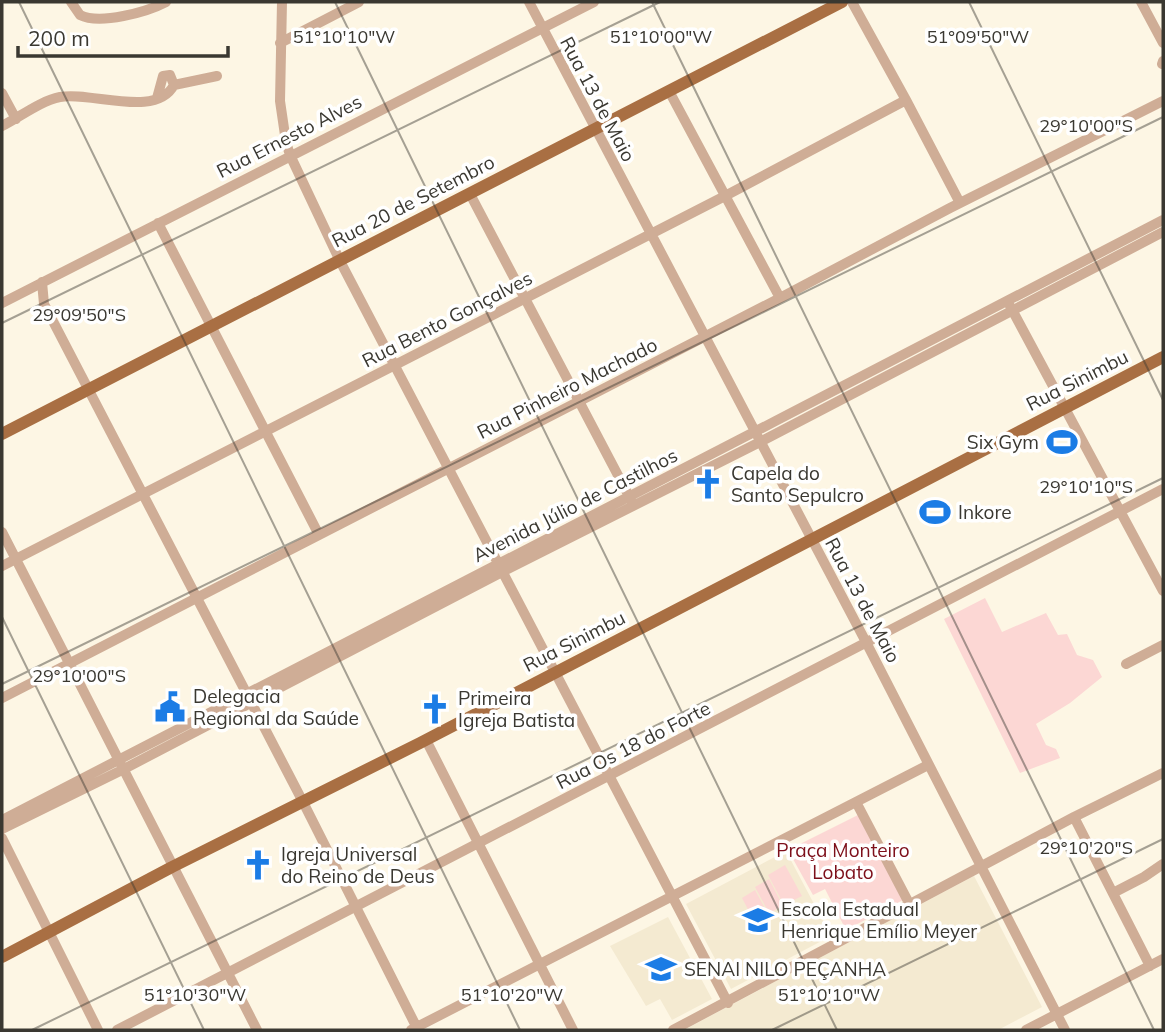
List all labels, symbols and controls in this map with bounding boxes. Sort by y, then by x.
scale bar [18,14,228,58]
text: 200 m [28,25,90,51]
text: 51°10'10"W [293,25,395,48]
text: 51°10'00"W [610,25,712,48]
text: 51°09'50"W [927,25,1029,48]
street label: Rua 13 de Maio [555,32,641,166]
street label: Rua Ernesto Alves [212,89,366,183]
text: 29°10'00"S [1039,114,1133,137]
street label: Rua 20 de Setembro [328,150,498,252]
street label: Rua Bento Gonçalves [358,266,536,372]
text: 29°09'50"S [32,303,126,326]
street label: Rua Pinheiro Machado [473,332,661,444]
street label: Rua Sinimbu [1022,344,1132,416]
sports icon: Six Gym [1045,425,1079,459]
place label: Six Gym [967,430,1039,454]
street label: Avenida Júlio de Castilhos [469,443,681,567]
place label: Capela do Santo Sepulcro [731,461,864,507]
church icon: Capela do Santo Sepulcro [691,467,725,501]
text: 29°10'10"S [1039,475,1133,498]
sports icon: Inkore [918,495,952,529]
place label: Inkore [958,500,1012,524]
street label: Rua 13 de Maio [820,533,906,667]
street label: Rua Sinimbu [519,605,629,677]
text: 29°10'00"S [32,664,126,687]
place label: Delegacia Regional da Saúde [193,684,359,730]
place label: Primeira Igreja Batista [458,686,575,732]
public building icon: Delegacia Regional da Saúde [153,690,187,724]
church icon: Primeira Igreja Batista [418,692,452,726]
street label: Rua Os 18 do Forte [552,696,714,794]
text: 29°10'20"S [1039,836,1133,859]
park label: Praça Monteiro Lobato [776,838,910,884]
place label: Igreja Universal do Reino de Deus [281,842,435,888]
church icon: Igreja Universal do Reino de Deus [241,848,275,882]
place label: Escola Estadual Henrique Emílio Meyer [781,897,977,943]
school or university icon: Escola Estadual Henrique Emílio Meyer [741,903,775,937]
school or university icon: SENAI NILO PEÇANHA [644,952,678,986]
place label: SENAI NILO PEÇANHA [684,957,886,981]
text: 51°10'30"W [144,983,246,1006]
text: 51°10'20"W [461,983,563,1006]
text: 51°10'10"W [778,983,880,1006]

